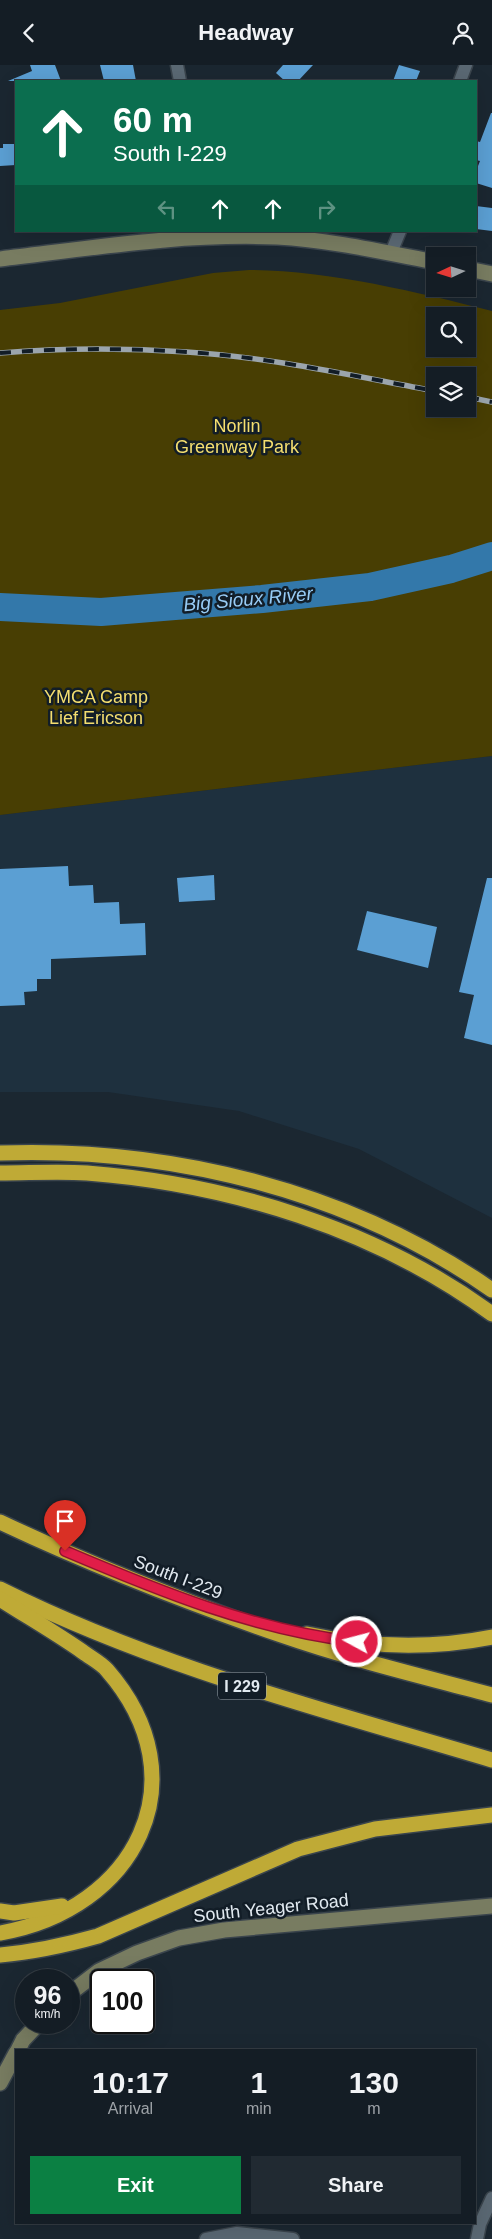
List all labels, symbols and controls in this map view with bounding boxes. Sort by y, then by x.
icon: back [15,19,43,47]
icon: person [449,19,477,47]
text: Headway [198,20,294,45]
icon: ahead [30,100,95,165]
text: 60 m [113,100,193,139]
text: South I-229 [113,141,227,166]
icon: left [153,195,181,223]
icon: ahead [206,195,234,223]
icon: ahead [259,195,287,223]
icon: right [312,195,340,223]
north arrow [426,247,476,297]
map controls [426,247,476,417]
button: search [426,307,476,357]
button: layers [426,367,476,417]
park label: Norlin Greenway Park [175,416,300,457]
water label: Big Sioux River [182,583,314,615]
park label: YMCA Camp Lief Ericson [44,687,148,728]
pin [44,1500,86,1551]
icon: arrive [51,1507,79,1535]
street label: South I-229 [131,1551,225,1603]
position arrow [330,1615,382,1667]
road number: I 229 [218,1673,266,1699]
street label: South Yeager Road [192,1890,350,1926]
speed limit sign: 100 [90,1969,155,2034]
text: 96 [34,1981,61,2009]
text: km/h [34,2007,61,2021]
text: 10:17 [92,2066,169,2099]
text: 1 [250,2066,267,2099]
text: 130 [349,2066,399,2099]
text: Arrival [108,2100,153,2117]
text: min [246,2100,272,2117]
text: m [367,2100,380,2117]
button: Exit [30,2156,241,2214]
button: Share [251,2156,461,2214]

